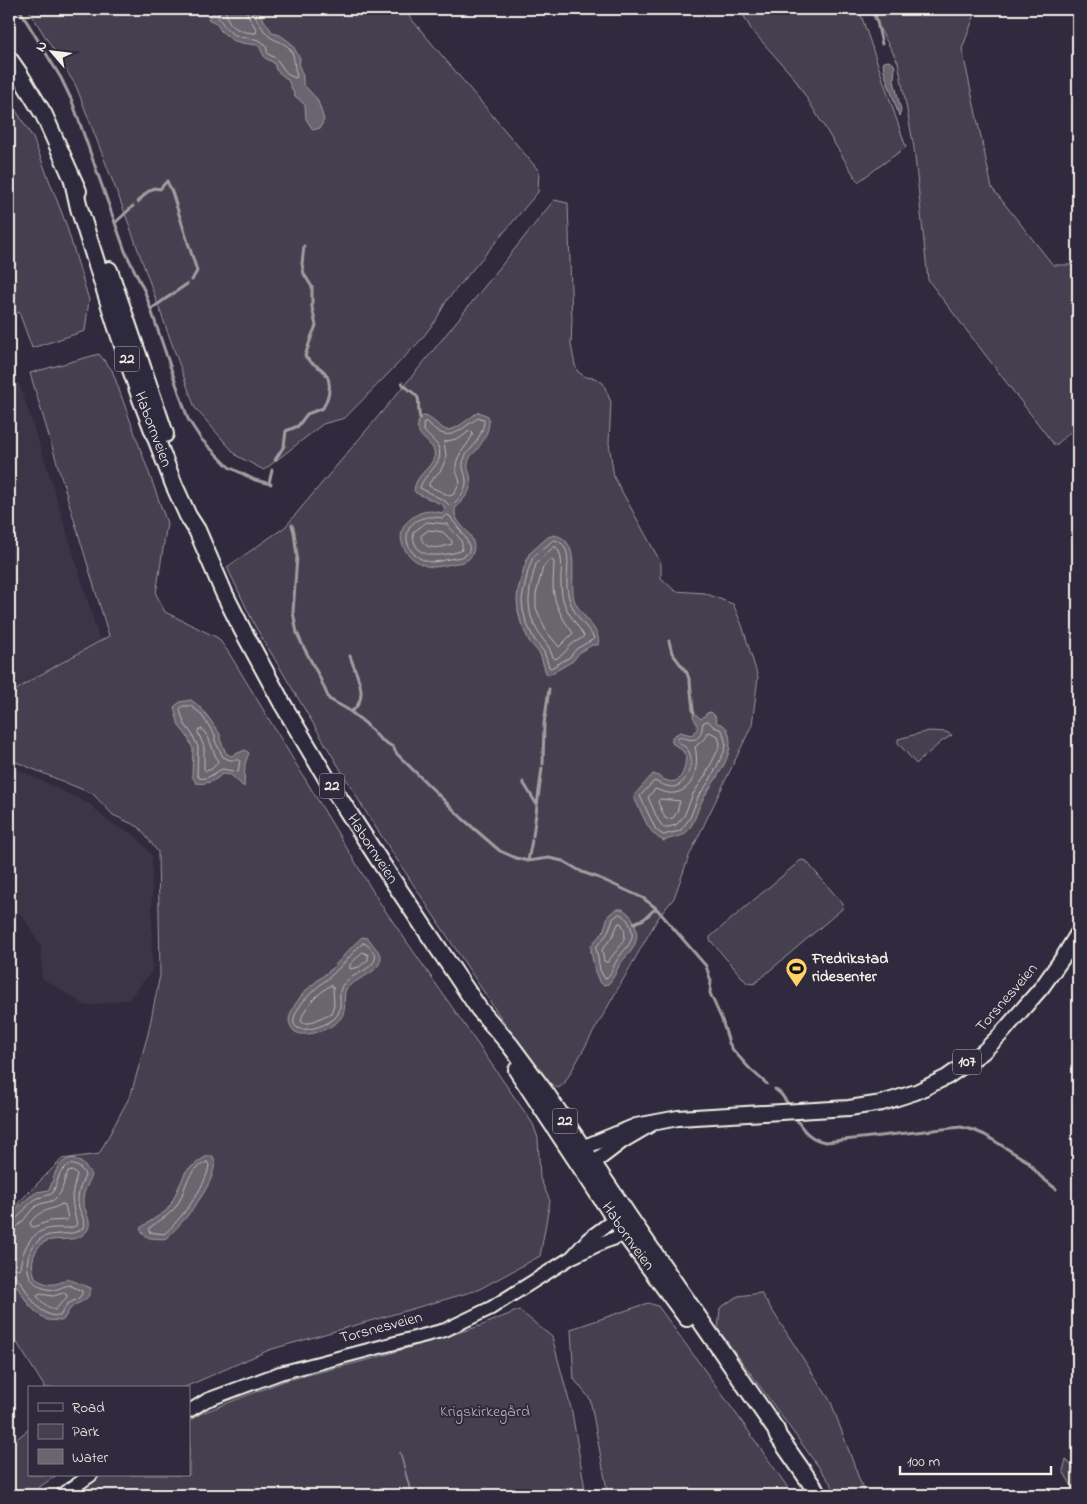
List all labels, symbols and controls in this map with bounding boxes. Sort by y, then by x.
north arrow [28,28,78,78]
text: N [30,37,53,56]
road number: 22 [114,346,140,372]
street label: Habornveien [127,388,178,471]
road number: 22 [320,774,344,798]
street label: Habornveien [341,809,404,889]
place label: Fredrikstad ridesenter [811,947,888,989]
sports icon: Fredrikstad ridesenter [784,956,808,987]
street label: Torsnesveien [970,958,1044,1038]
road number: 107 [953,1050,981,1074]
road number: 22 [552,1108,578,1134]
street label: Habornveien [595,1197,660,1276]
street label: Torsnesveien [337,1305,425,1351]
legend [28,1386,190,1476]
text: Road [72,1397,105,1419]
park label: Krigskirkegård [440,1400,530,1424]
text: Park [72,1421,100,1443]
scale bar [900,1444,1051,1476]
text: Water [72,1447,108,1469]
text: 100 m [907,1451,940,1473]

